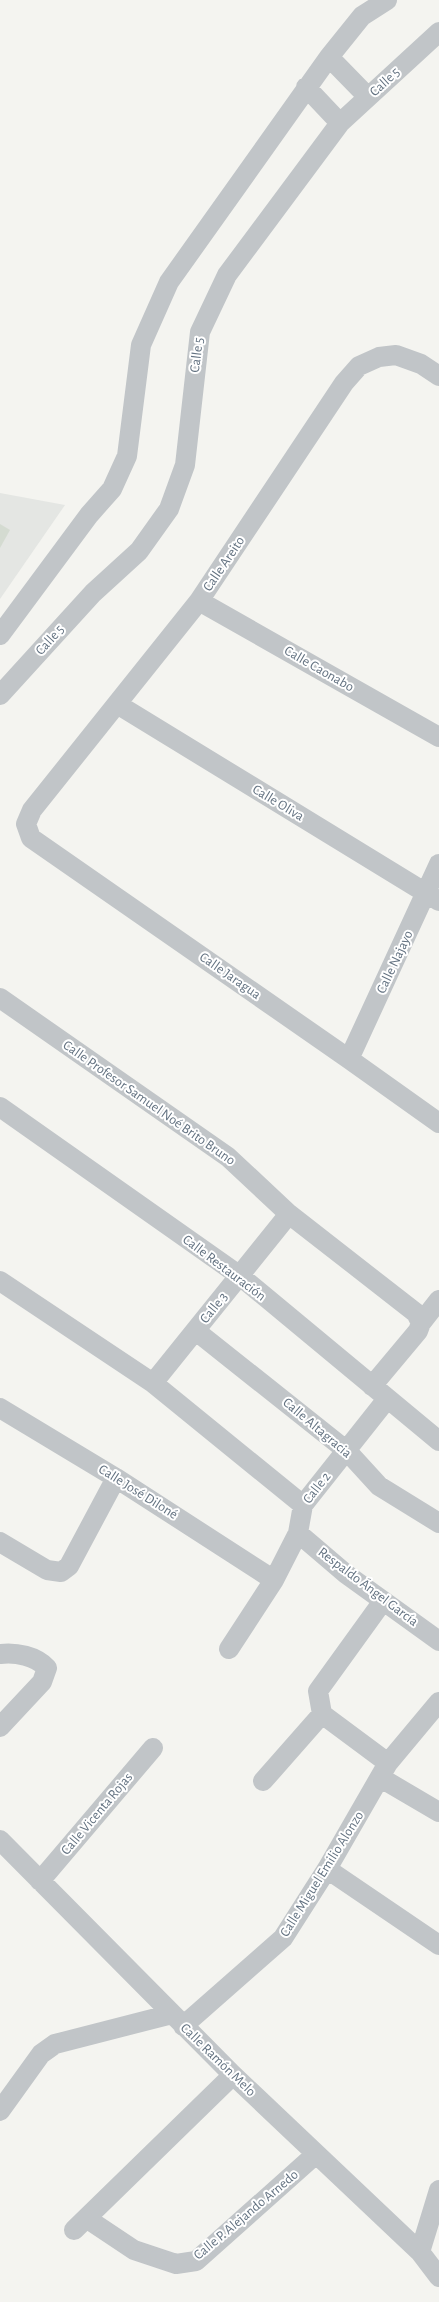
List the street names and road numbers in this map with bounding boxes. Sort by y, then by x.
street label: Calle 5 [367,65,403,99]
street label: Calle 5 [188,336,206,373]
street label: Calle Areito [201,534,247,594]
street label: Calle 5 [33,622,67,658]
street label: Calle Caonabo [282,644,356,695]
street label: Calle Oliva [250,782,307,824]
street label: Calle Najayo [374,928,416,996]
street label: Calle Jaragua [197,950,264,1002]
street label: Calle Profesor Samuel Noé Brito Bruno [60,1038,238,1168]
street label: Calle Restauración [180,1232,268,1304]
street label: Calle 3 [197,1290,231,1326]
street label: Calle Altagracia [280,1395,354,1461]
street label: Calle José Diloné [96,1462,180,1522]
street label: Calle 2 [300,1470,334,1506]
street label: Respaldo Ángel García [315,1543,423,1629]
street label: Calle Vicenta Rojas [59,1770,135,1858]
street label: Calle Miguel Emilio Alonzo [278,1809,366,1939]
street label: Calle Ramón Melo [178,2021,258,2099]
street label: Calle P. Alejando Arnedo [191,2167,301,2263]

